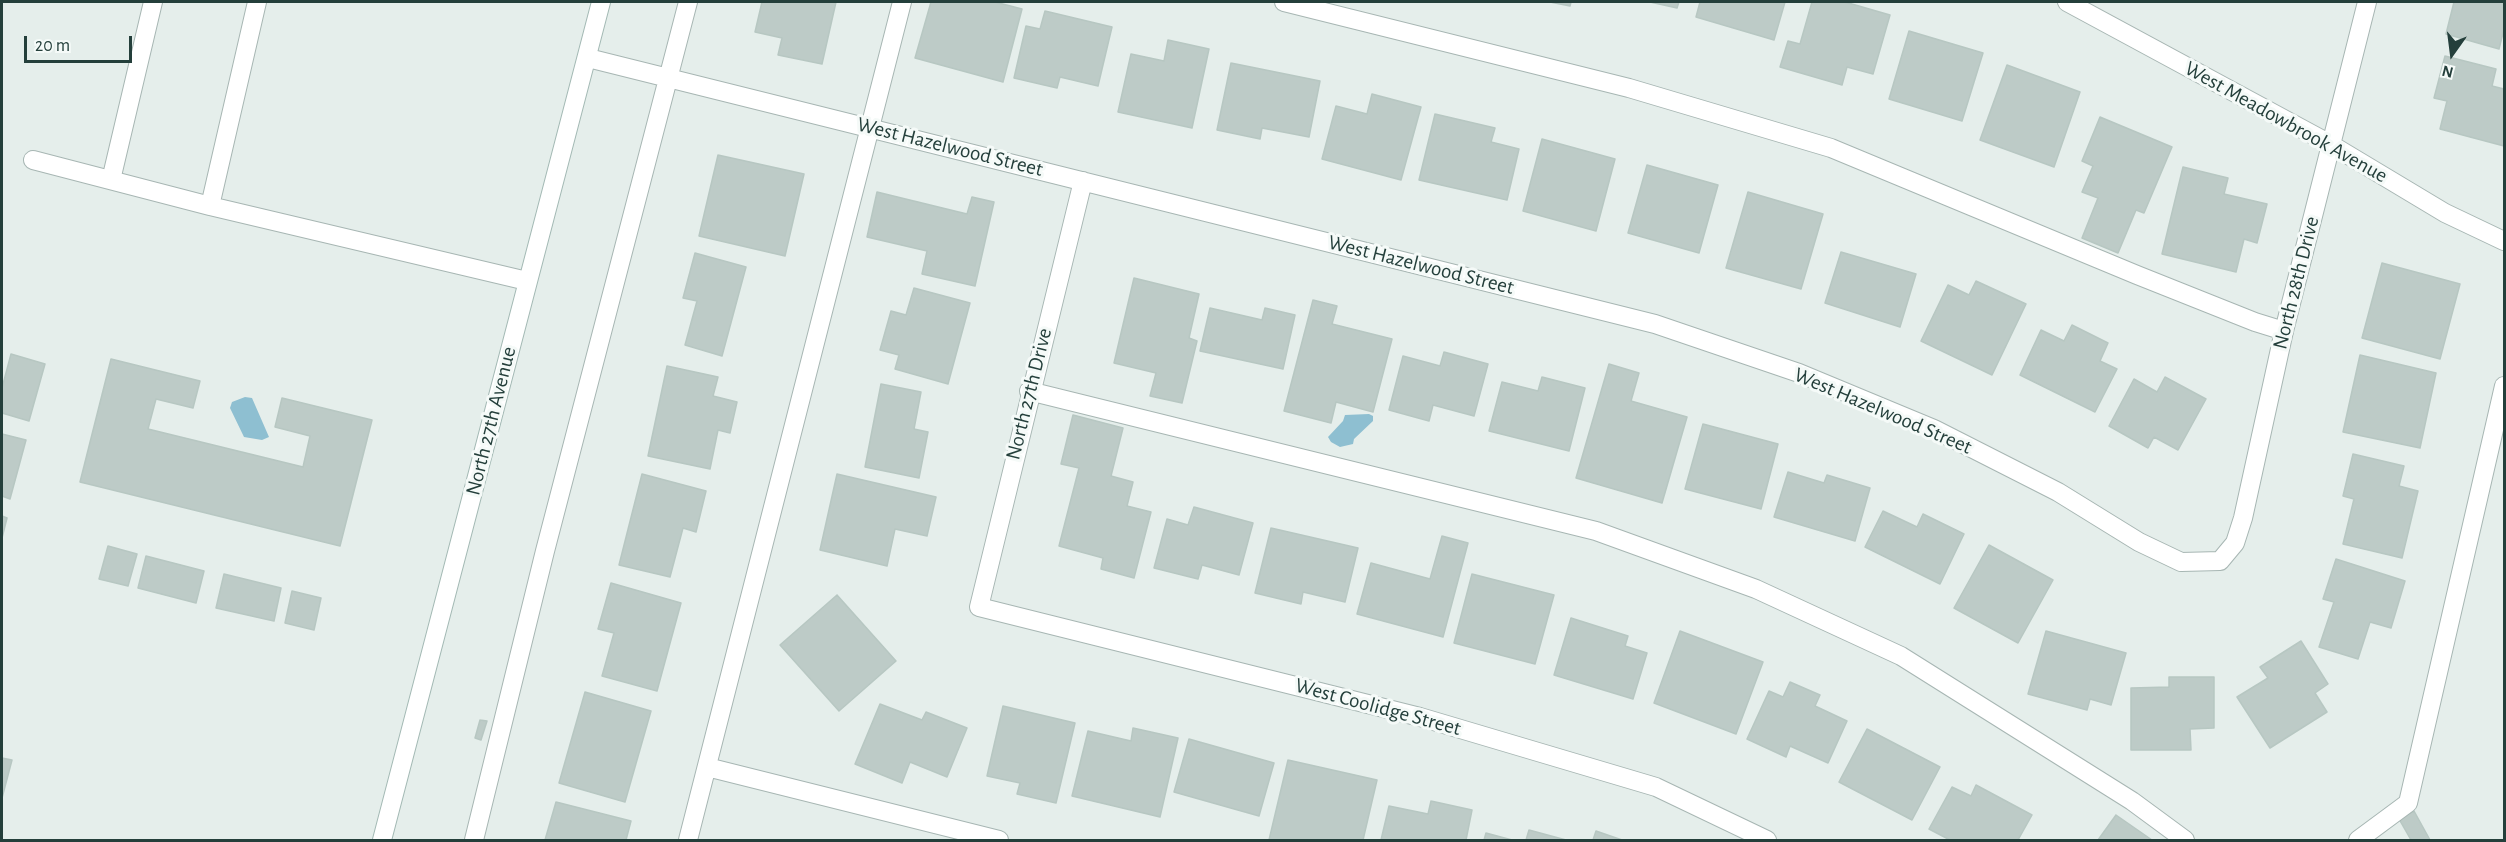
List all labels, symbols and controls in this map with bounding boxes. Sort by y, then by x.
scale bar [27,24,135,62]
north arrow [2422,24,2482,84]
text: 20 m [35,37,70,55]
street label: West Meadowbrook Avenue [2180,56,2392,188]
text: N [2440,62,2455,81]
street label: West Hazelwood Street [855,112,1045,182]
street label: North 28th Drive [2267,214,2325,352]
street label: West Hazelwood Street [1326,230,1516,300]
street label: North 27th Drive [1000,325,1058,463]
street label: North 27th Avenue [460,344,522,498]
street label: West Hazelwood Street [1790,362,1976,460]
street label: West Coolidge Street [1292,673,1464,741]

